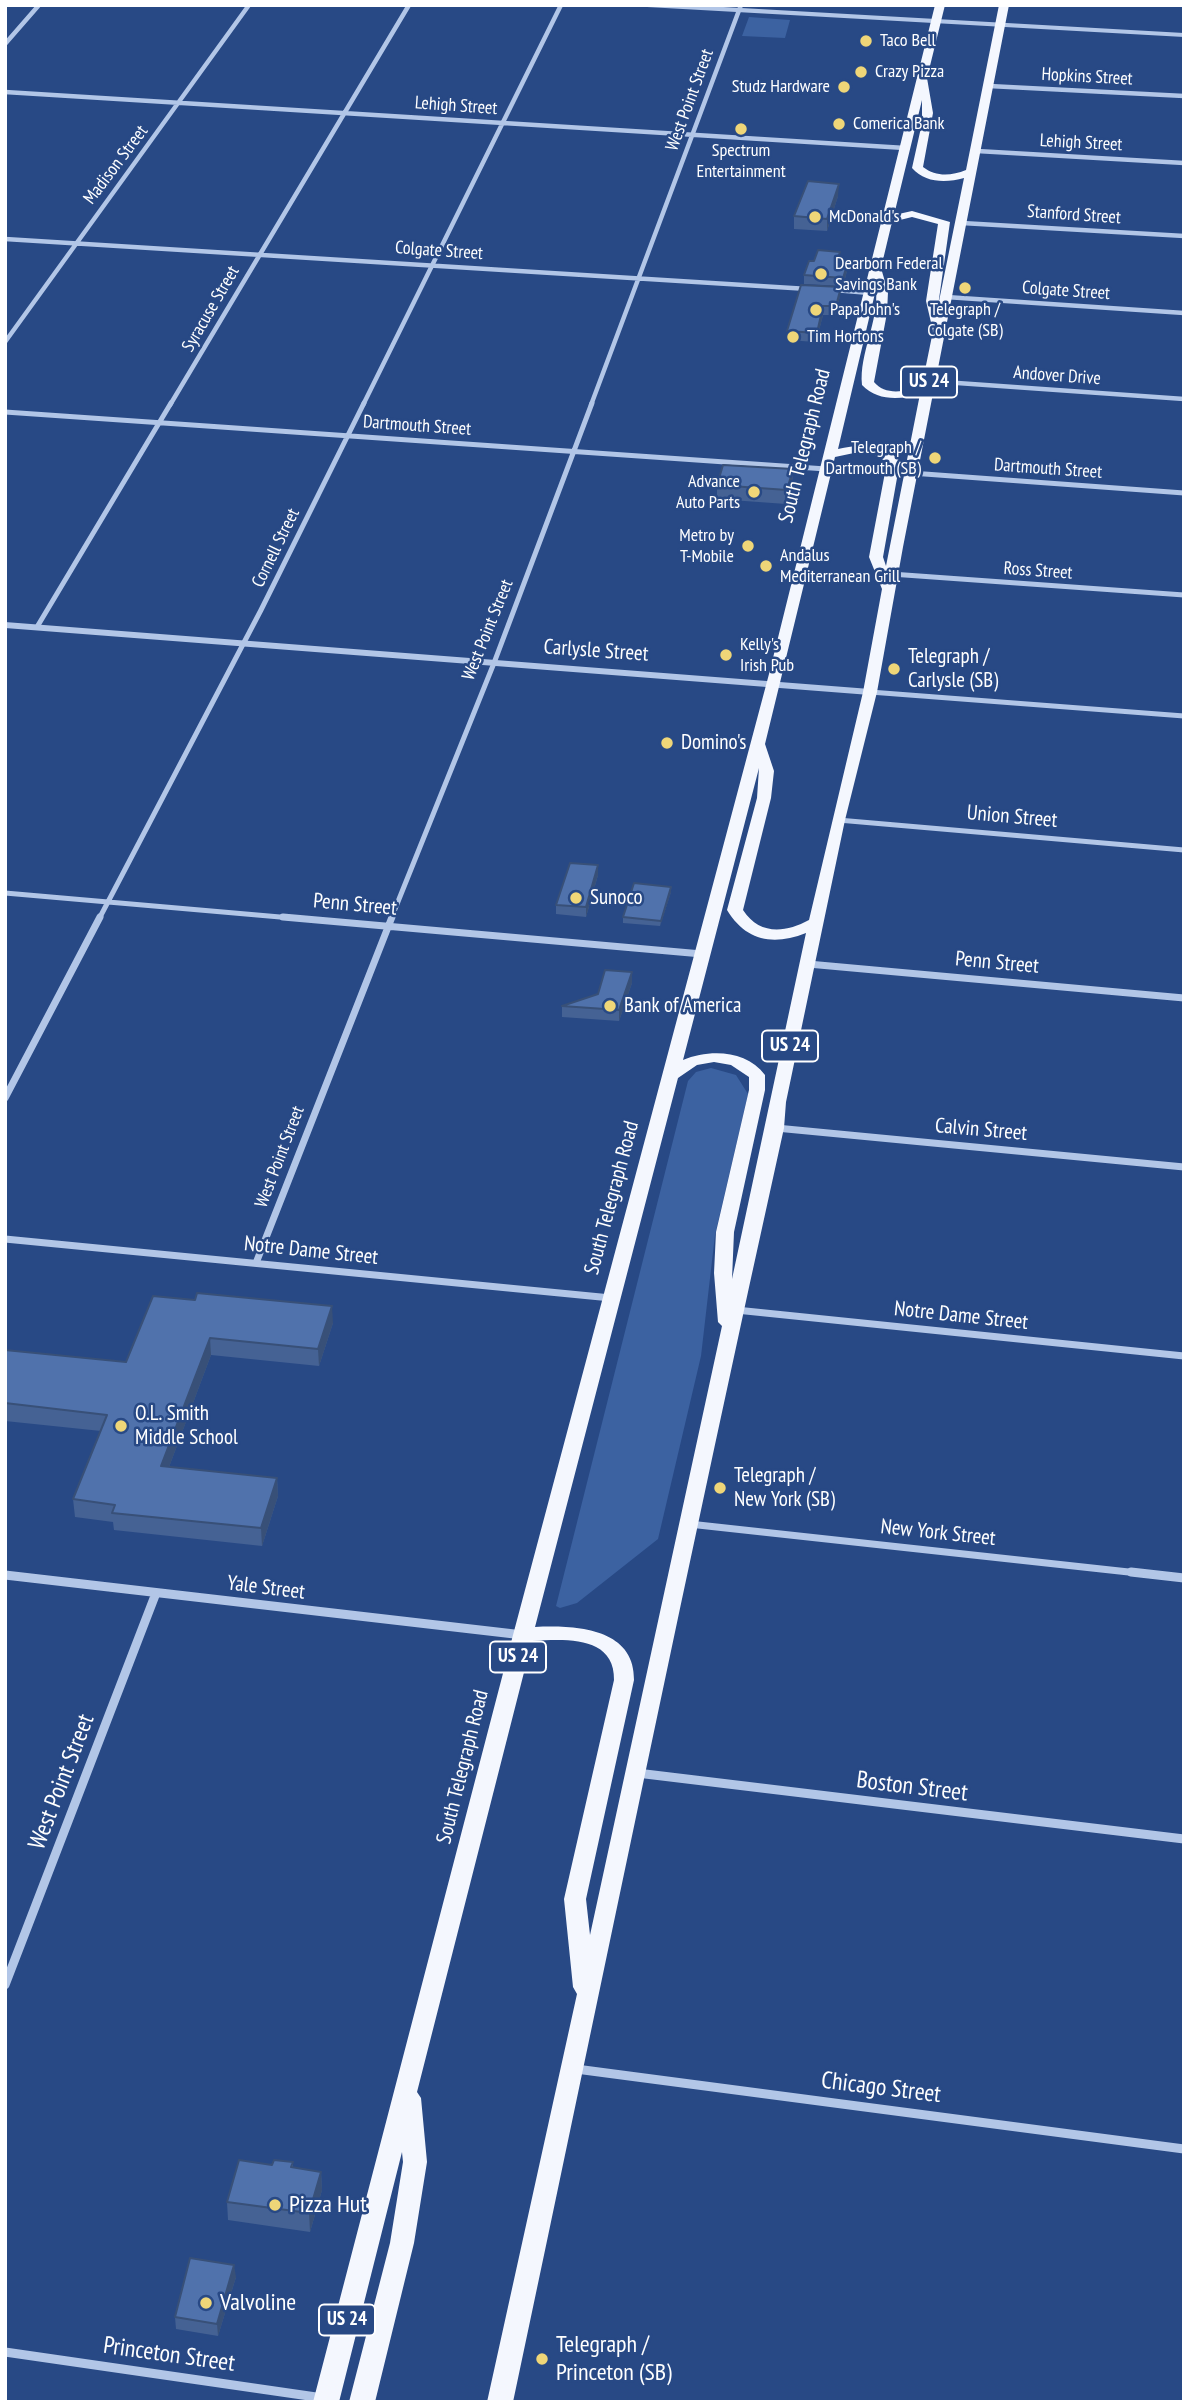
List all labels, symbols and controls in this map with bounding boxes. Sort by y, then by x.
place label: Taco Bell [880,30,936,52]
marker: Taco Bell [858,33,874,49]
street label: West Point Street [662,46,718,154]
place label: Crazy Pizza [875,61,944,83]
marker: Crazy Pizza [853,64,869,80]
street label: Hopkins Street [1041,64,1133,90]
place label: Studz Hardware [732,76,830,98]
marker: Studz Hardware [836,79,852,95]
street label: Lehigh Street [414,92,498,120]
place label: Comerica Bank [853,113,944,135]
marker: Comerica Bank [831,116,847,132]
street label: Madison Street [79,121,153,209]
marker: Spectrum Entertainment [733,121,749,137]
street label: Lehigh Street [1039,130,1123,156]
place label: Spectrum Entertainment [696,140,786,182]
street label: Stanford Street [1026,201,1122,229]
place label: McDonald's [829,206,900,228]
marker: McDonald's [807,209,823,225]
street label: Colgate Street [394,237,484,265]
place label: Dearborn Federal Savings Bank [835,253,943,296]
street label: Syracuse Street [178,262,244,356]
marker: Dearborn Federal Savings Bank [813,266,829,282]
street label: Colgate Street [1021,277,1111,305]
marker: Telegraph / Colgate (SB) [957,280,973,296]
place label: Papa John's [830,299,900,321]
place label: Telegraph / Colgate (SB) [927,299,1003,342]
marker: Papa John's [808,302,824,318]
place label: Tim Hortons [807,326,884,348]
marker: Tim Hortons [785,329,801,345]
street label: Andover Drive [1013,362,1101,390]
street label: South Telegraph Road [774,366,836,526]
road number: US 24 [901,366,957,398]
street label: Dartmouth Street [362,411,472,441]
place label: Telegraph / Dartmouth (SB) [825,437,921,480]
marker: Telegraph / Dartmouth (SB) [927,450,943,466]
street label: Dartmouth Street [993,454,1103,484]
place label: Advance Auto Parts [676,471,740,514]
marker: Advance Auto Parts [746,484,762,500]
street label: Cornell Street [248,505,304,591]
place label: Metro by T-Mobile [679,525,734,568]
marker: Metro by T-Mobile [740,538,756,554]
place label: Andalus Mediterranean Grill [780,545,900,588]
marker: Andalus Mediterranean Grill [758,558,774,574]
street label: Ross Street [1003,558,1073,584]
street label: West Point Street [458,576,518,684]
place label: Kelly's Irish Pub [740,634,794,676]
street label: Carlysle Street [543,635,649,667]
place label: Telegraph / Carlysle (SB) [908,644,998,694]
marker: Kelly's Irish Pub [718,647,734,663]
marker: Telegraph / Carlysle (SB) [886,661,902,677]
place label: Domino's [681,730,746,756]
marker: Domino's [659,735,675,751]
street label: Union Street [966,800,1058,834]
place label: Sunoco [590,885,643,911]
street label: Penn Street [312,889,398,921]
marker: Sunoco [568,890,584,906]
street label: Penn Street [954,947,1040,979]
place label: Bank of America [624,993,741,1019]
marker: Bank of America [602,998,618,1014]
road number: US 24 [762,1030,818,1062]
street label: West Point Street [251,1103,309,1211]
street label: Calvin Street [934,1113,1028,1147]
street label: South Telegraph Road [579,1119,645,1277]
street label: Notre Dame Street [243,1231,379,1271]
street label: Notre Dame Street [893,1296,1029,1336]
place label: O.L. Smith Middle School [135,1401,238,1451]
marker: O.L. Smith Middle School [113,1418,129,1434]
place label: Telegraph / New York (SB) [734,1463,835,1513]
marker: Telegraph / New York (SB) [712,1480,728,1496]
street label: New York Street [879,1514,997,1552]
street label: Yale Street [226,1571,306,1605]
road number: US 24 [490,1642,546,1672]
street label: South Telegraph Road [432,1687,494,1847]
street label: West Point Street [23,1710,101,1854]
street label: Boston Street [855,1766,969,1808]
street label: Chicago Street [819,2066,943,2110]
place label: Pizza Hut [289,2191,367,2219]
marker: Pizza Hut [267,2197,283,2213]
place label: Valvoline [220,2289,296,2317]
marker: Valvoline [198,2295,214,2311]
road number: US 24 [319,2304,375,2336]
place label: Telegraph / Princeton (SB) [556,2331,672,2387]
street label: Princeton Street [101,2332,237,2378]
marker: Telegraph / Princeton (SB) [534,2351,550,2367]

